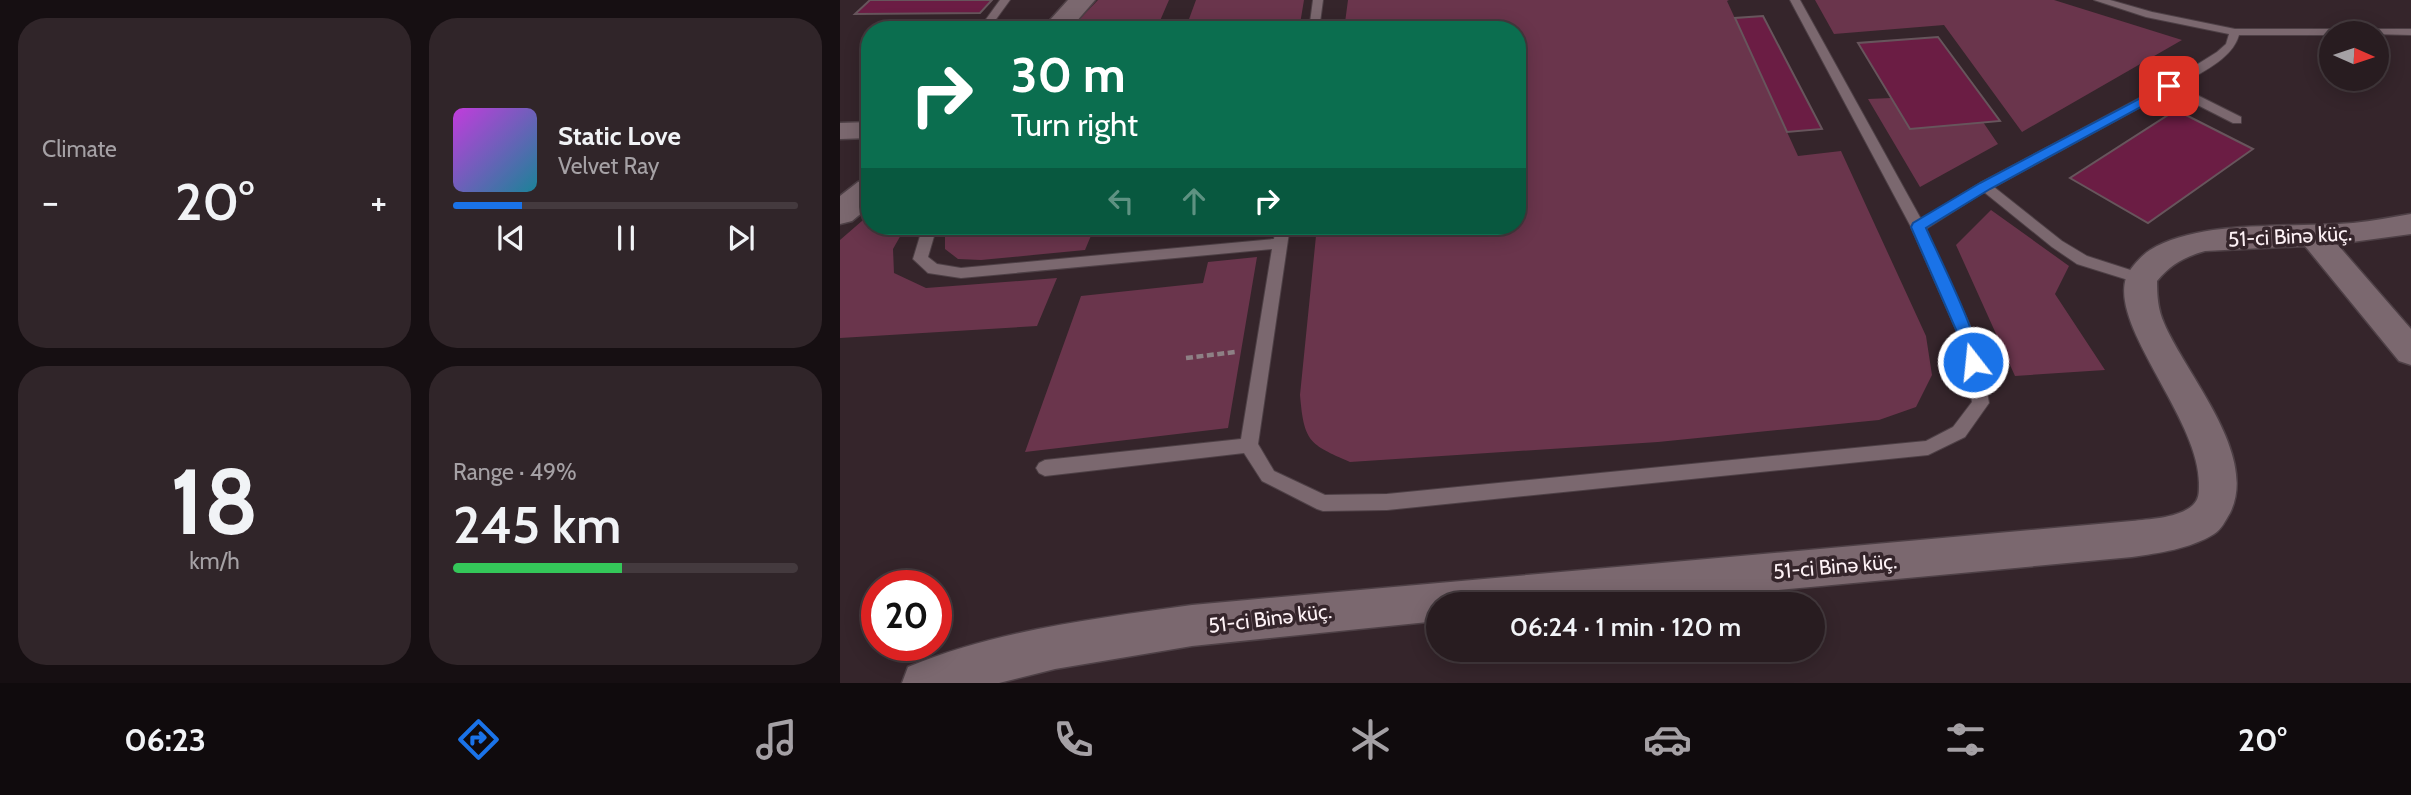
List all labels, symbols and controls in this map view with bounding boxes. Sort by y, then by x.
north arrow [2319,21,2389,91]
map controls [2319,21,2389,91]
text: 30 m [1011,45,1126,104]
icon: right [896,49,987,140]
pin [2139,56,2199,116]
icon: arrive [2150,67,2188,105]
text: Turn right [1011,105,1138,144]
text: Static Love [558,120,681,152]
text: Climate [42,135,117,163]
text: Velvet Ray [558,152,659,180]
text: 20° [175,170,254,233]
text: − [42,178,59,225]
text: + [370,178,387,225]
icon: left [1102,182,1140,220]
icon: ahead [1175,182,1213,220]
icon: right [1248,182,1286,220]
icon: previous [492,219,530,257]
icon: pause [607,219,645,257]
icon: next [722,219,760,257]
street label: 51-ci Binə küç. [2227,220,2353,252]
position arrow [1936,325,2010,399]
text: 18 [170,446,259,557]
text: Range · 49% [453,458,577,486]
text: 245 km [453,493,621,556]
text: km/h [189,547,240,575]
street label: 51-ci Binə küç. [1772,548,1898,584]
speed limit sign: 20 [861,570,952,661]
street label: 51-ci Binə küç. [1207,598,1333,638]
text: 06:24 · 1 min · 120 m [1510,611,1741,643]
icon: directions [454,715,503,764]
icon: music [752,715,801,764]
icon: phone [1049,715,1098,764]
icon: climate [1346,715,1395,764]
icon: car [1643,715,1692,764]
icon: filters [1941,715,1990,764]
text: 06:23 [124,720,206,759]
text: 20° [2238,720,2287,759]

